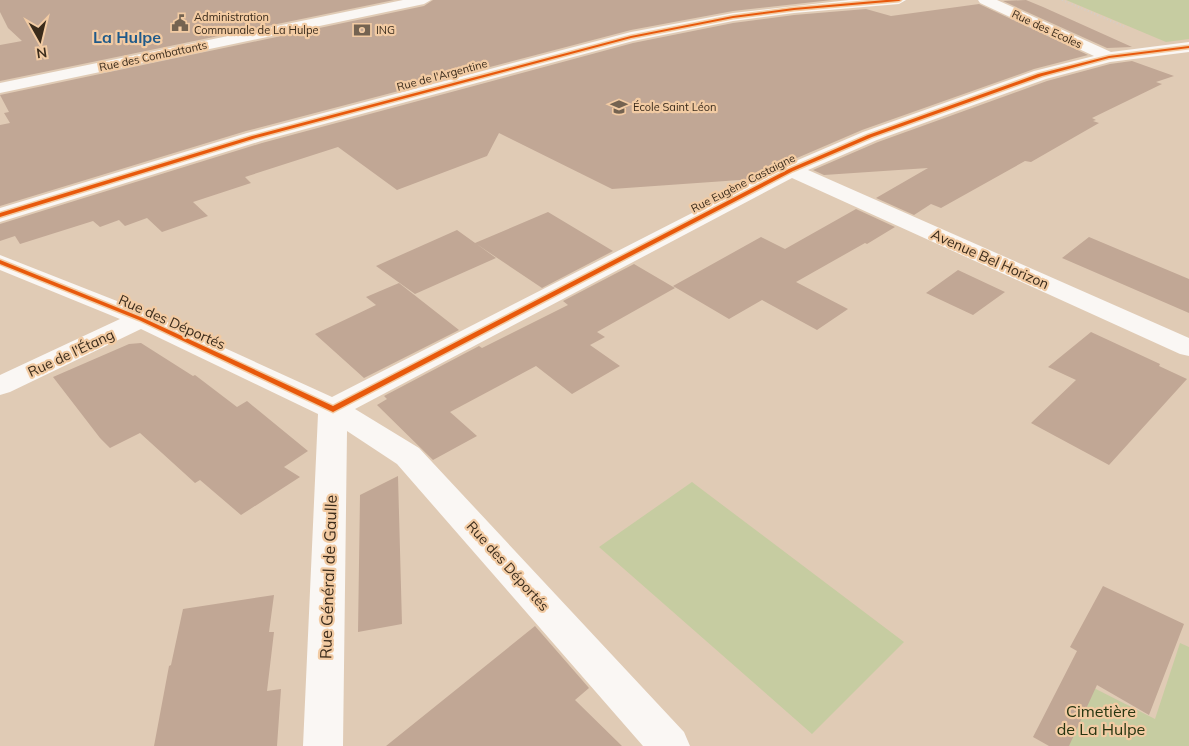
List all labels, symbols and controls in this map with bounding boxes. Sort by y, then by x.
street label: Rue des Ecoles [1010,7,1084,51]
place label: Administration Communale de La Hulpe [194,10,319,37]
public building icon: Administration Communale de La Hulpe [170,13,190,33]
north arrow [15,15,65,65]
bank icon: ING [352,20,372,40]
place label: ING [376,23,395,37]
district label: La Hulpe [93,27,161,47]
street label: Rue des Combattants [98,38,208,74]
text: N [35,43,48,63]
street label: Rue de l'Argentine [395,56,489,94]
school or university icon: École Saint Léon [609,97,629,117]
place label: École Saint Léon [633,100,716,114]
street label: Rue Eugène Castaigne [689,151,797,215]
street label: Avenue Bel Horizon [928,225,1052,293]
street label: Rue des Déportés [116,290,228,354]
street label: Rue de l'Étang [25,325,117,381]
street label: Rue Général de Gaulle [315,495,341,659]
street label: Rue des Déportés [463,517,553,615]
park label: Cimetière de La Hulpe [1057,701,1145,739]

